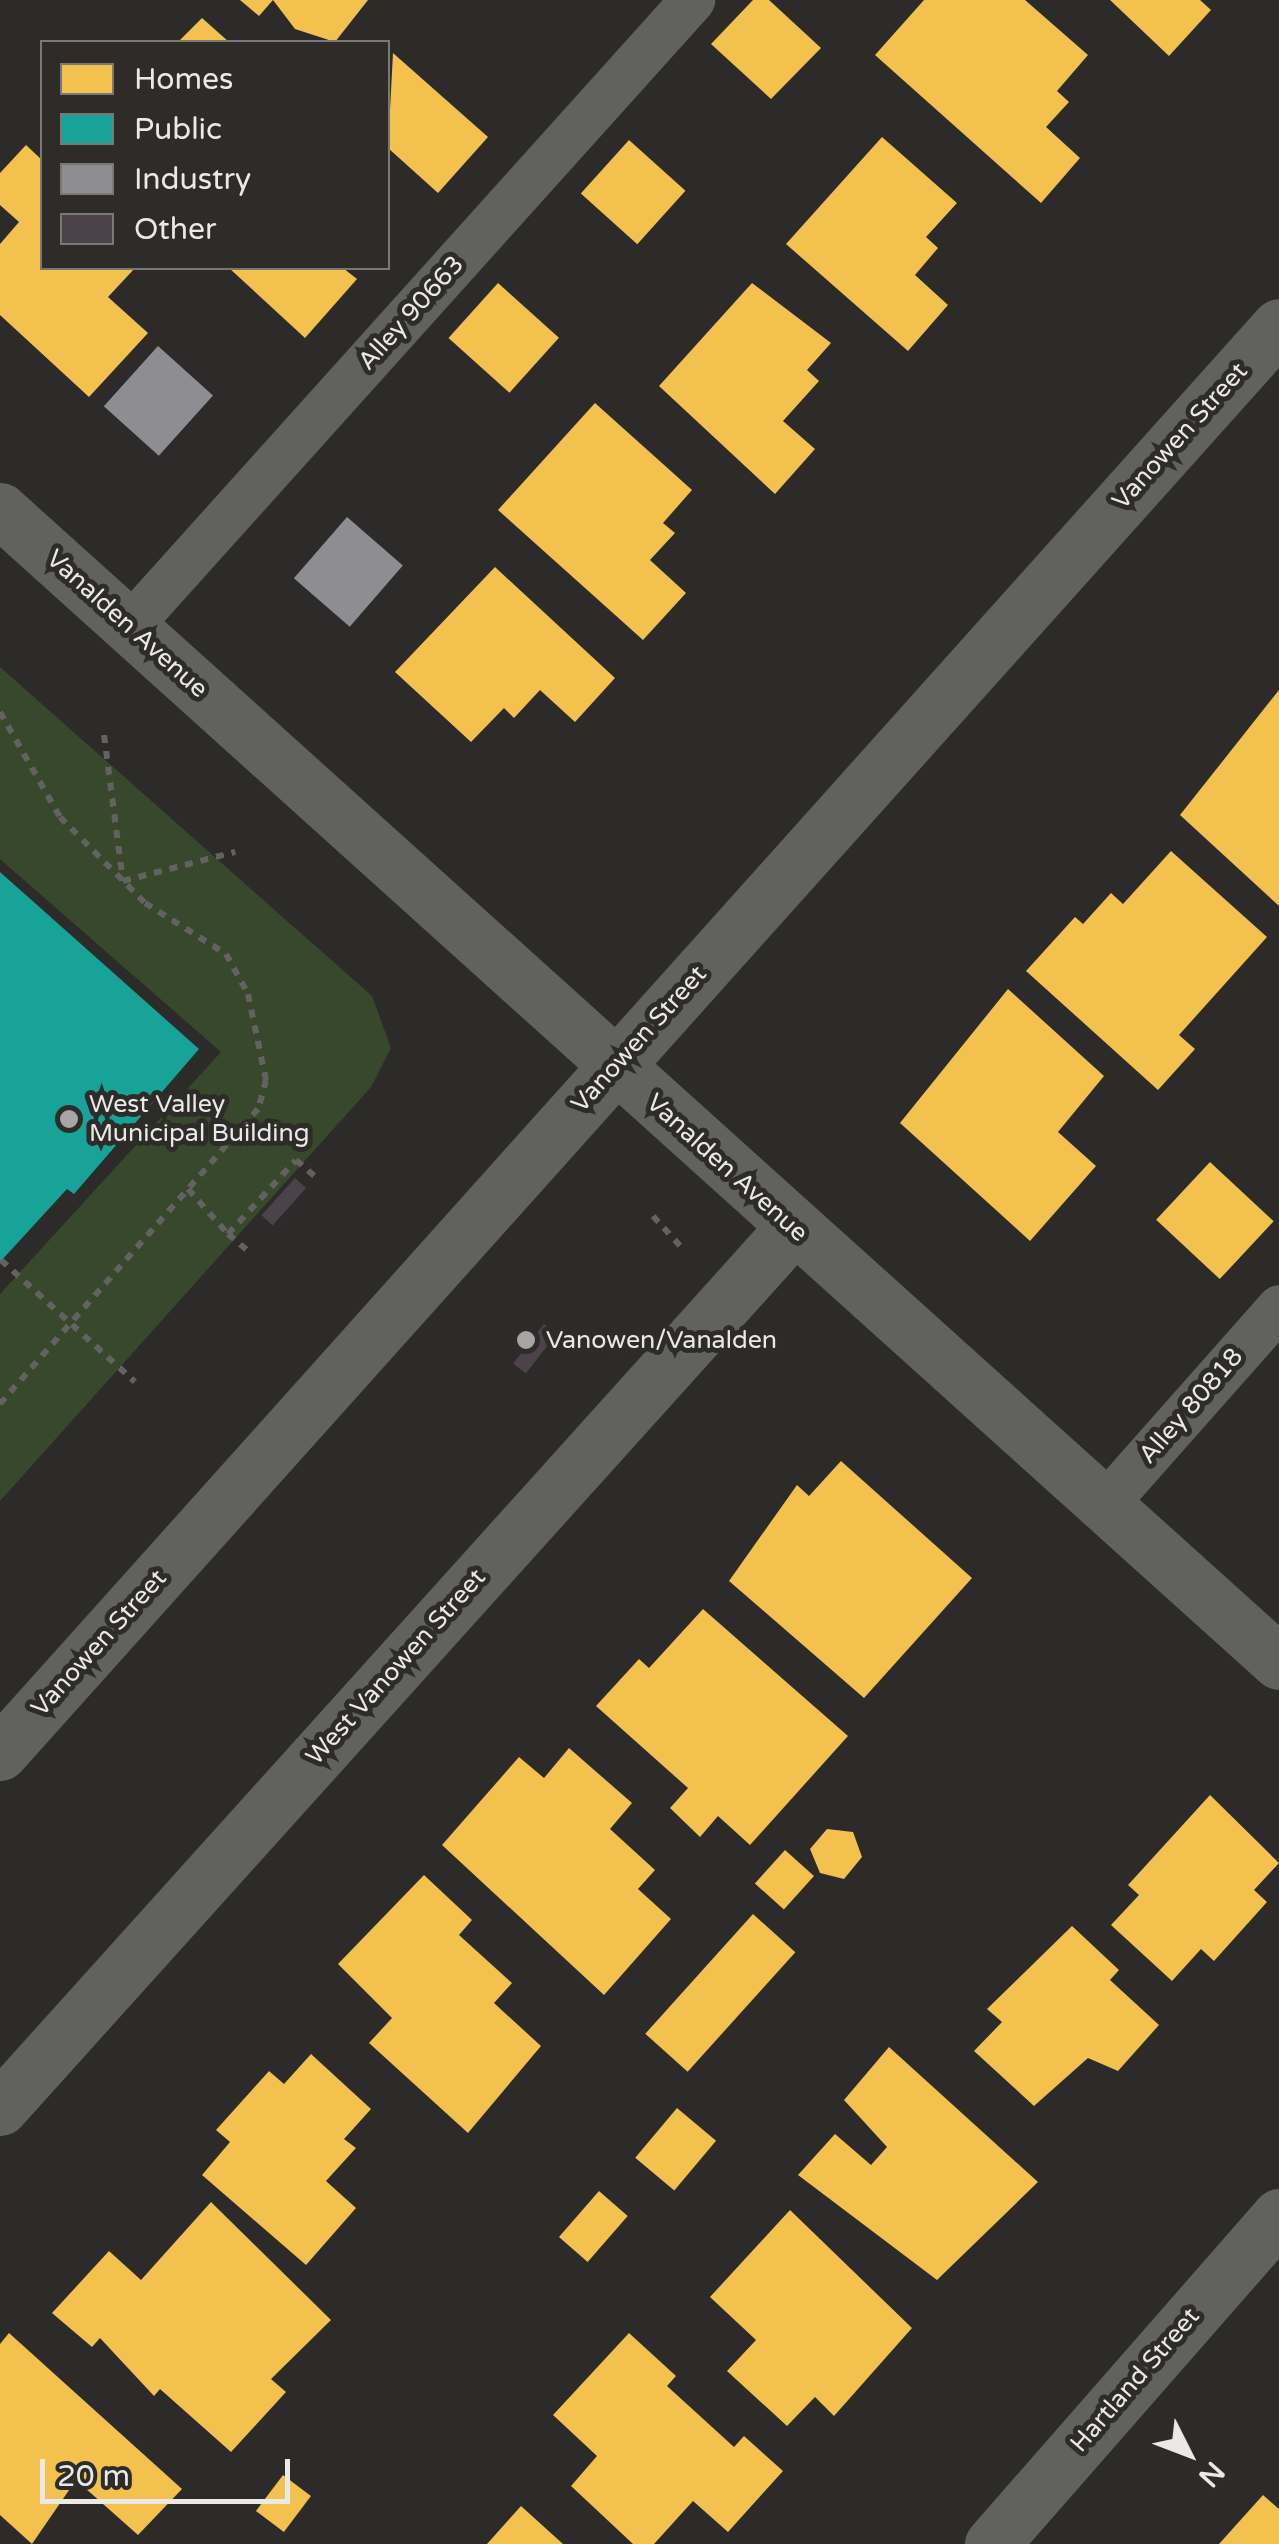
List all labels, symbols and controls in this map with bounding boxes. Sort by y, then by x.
legend [40,40,390,270]
text: Homes [134,61,233,98]
text: Public [134,111,222,148]
text: Industry [134,161,251,198]
text: Other [134,211,217,248]
street label: Alley 90663 [352,250,470,376]
street label: Vanowen Street [1106,356,1254,516]
street label: Vanalden Avenue [40,544,214,704]
street label: Vanowen Street [565,959,713,1119]
street label: Vanalden Avenue [640,1088,814,1248]
place label: West Valley Municipal Building [89,1090,309,1149]
marker: West Valley Municipal Building [58,1108,80,1130]
place label: Vanowen/Vanalden [546,1325,777,1355]
marker: Vanowen/Vanalden [515,1329,537,1351]
street label: Alley 80818 [1133,1342,1249,1470]
street label: Vanowen Street [25,1563,173,1723]
street label: West Vanowen Street [300,1563,492,1771]
street label: Hartland Street [1064,2302,1206,2458]
north arrow [1139,2404,1239,2504]
scale bar [45,2439,295,2501]
text: N [1191,2454,1231,2494]
text: 20 m [57,2458,130,2495]

